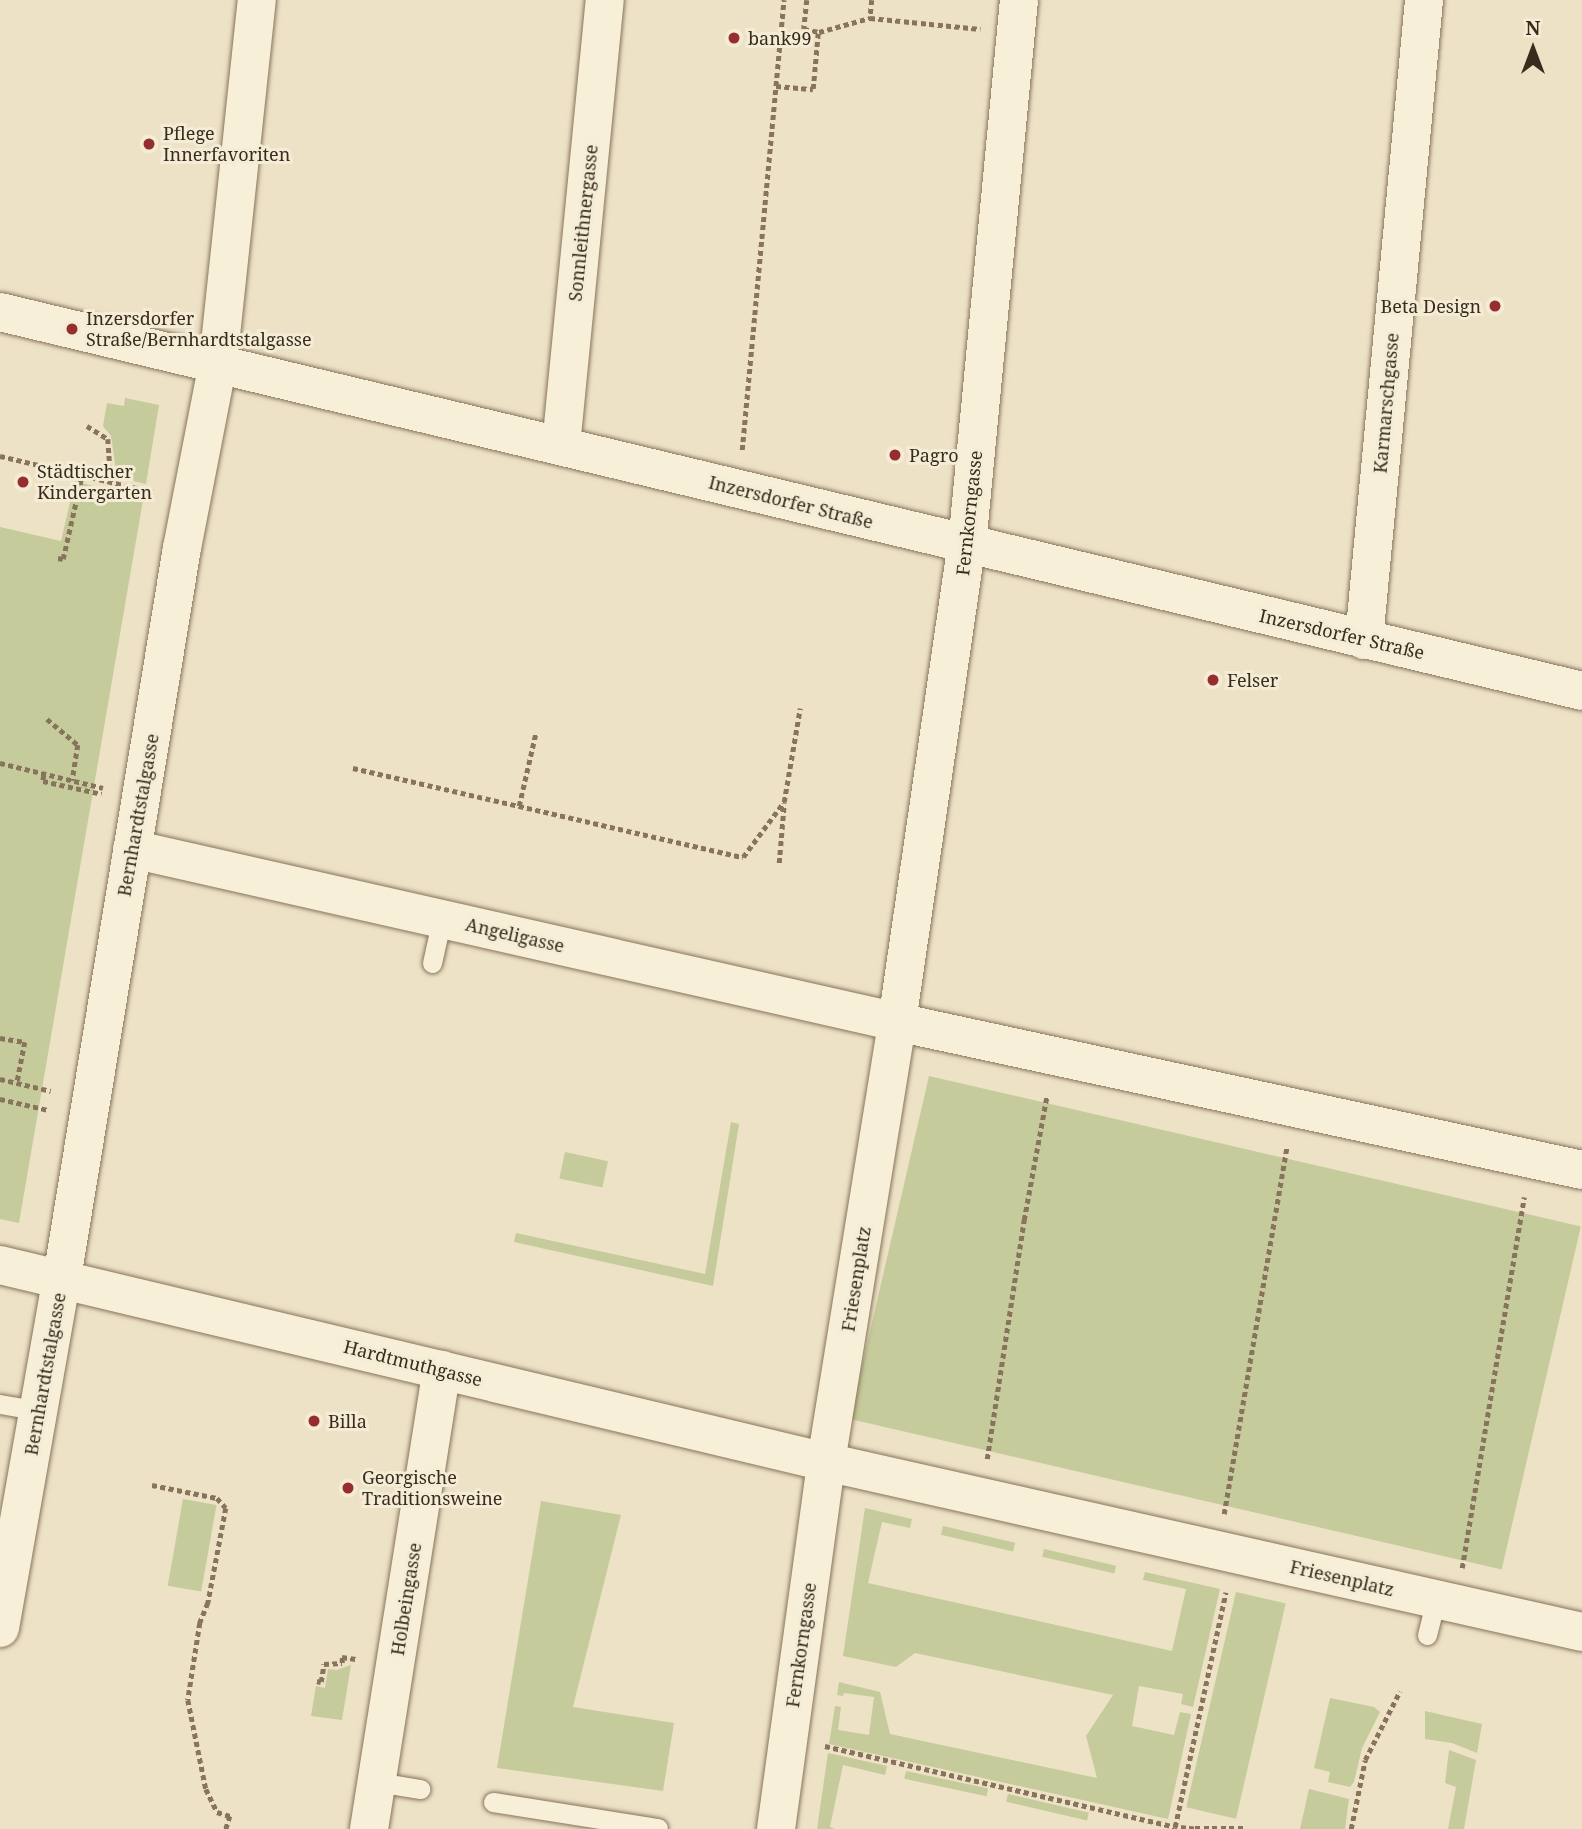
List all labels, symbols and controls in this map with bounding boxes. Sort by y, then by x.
north arrow [1498,14,1568,84]
text: N [1526,15,1540,41]
place label: bank99 [748,27,811,49]
marker: bank99 [726,30,742,46]
place label: Pflege Innerfavoriten [163,123,290,166]
marker: Pflege Innerfavoriten [141,136,157,152]
street label: Sonnleithnergasse [564,144,602,302]
place label: Beta Design [1381,295,1481,317]
marker: Beta Design [1487,298,1503,314]
place label: Inzersdorfer Straße/Bernhardtstalgasse [86,308,312,350]
marker: Inzersdorfer Straße/Bernhardtstalgasse [64,321,80,337]
street label: Karmarschgasse [1369,332,1403,474]
place label: Pagro [909,444,959,466]
marker: Pagro [887,447,903,463]
street label: Fernkorngasse [952,449,986,577]
place label: Städtischer Kindergarten [37,461,152,504]
street label: Inzersdorfer Straße [707,471,875,533]
marker: Städtischer Kindergarten [15,474,31,490]
street label: Inzersdorfer Straße [1257,605,1427,663]
place label: Felser [1227,669,1278,691]
marker: Felser [1205,672,1221,688]
street label: Bernhardtstalgasse [113,732,163,898]
street label: Angeligasse [464,913,566,957]
street label: Friesenplatz [837,1225,875,1333]
street label: Bernhardtstalgasse [20,1291,70,1457]
street label: Hardtmuthgasse [341,1335,485,1391]
place label: Billa [328,1410,367,1432]
marker: Billa [306,1413,322,1429]
place label: Georgische Traditionsweine [362,1467,502,1510]
marker: Georgische Traditionsweine [340,1480,356,1496]
street label: Holbeingasse [386,1541,426,1657]
street label: Friesenplatz [1288,1556,1396,1600]
street label: Fernkorngasse [782,1581,820,1709]

